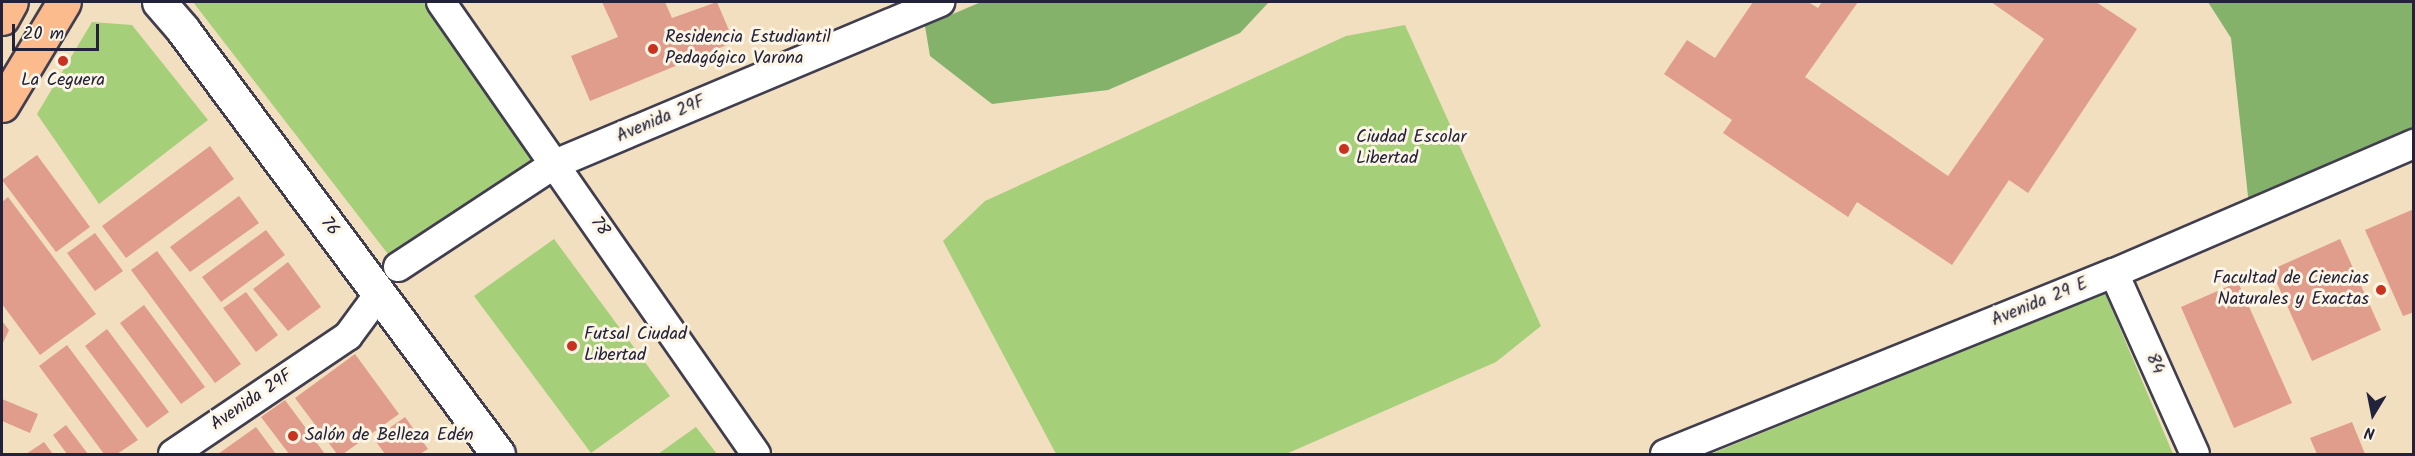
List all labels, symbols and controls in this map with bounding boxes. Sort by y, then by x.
scale bar [15,12,102,50]
text: 20 m [23,20,64,49]
place label: Residencia Estudiantil Pedagógico Varona [665,28,831,70]
marker: Residencia Estudiantil Pedagógico Varona [646,42,660,56]
marker: La Ceguera [56,54,70,68]
place label: La Ceguera [21,70,105,92]
street label: Avenida 29F [614,92,708,148]
place label: Ciudad Escolar Libertad [1356,128,1467,170]
marker: Ciudad Escolar Libertad [1337,142,1351,156]
street label: 76 [315,213,343,241]
street label: 78 [585,213,613,241]
place label: Facultad de Ciencias Naturales y Exactas [2213,269,2369,312]
street label: Avenida 29 E [1989,274,2091,332]
marker: Facultad de Ciencias Naturales y Exactas [2374,283,2388,297]
place label: Futsal Ciudad Libertad [584,325,687,368]
marker: Futsal Ciudad Libertad [565,339,579,353]
street label: 84 [2140,350,2168,378]
street label: Avenida 29F [207,366,297,436]
north arrow [2343,384,2403,444]
text: N [2363,419,2377,445]
place label: Salón de Belleza Edén [305,425,474,447]
marker: Salón de Belleza Edén [286,429,300,443]

